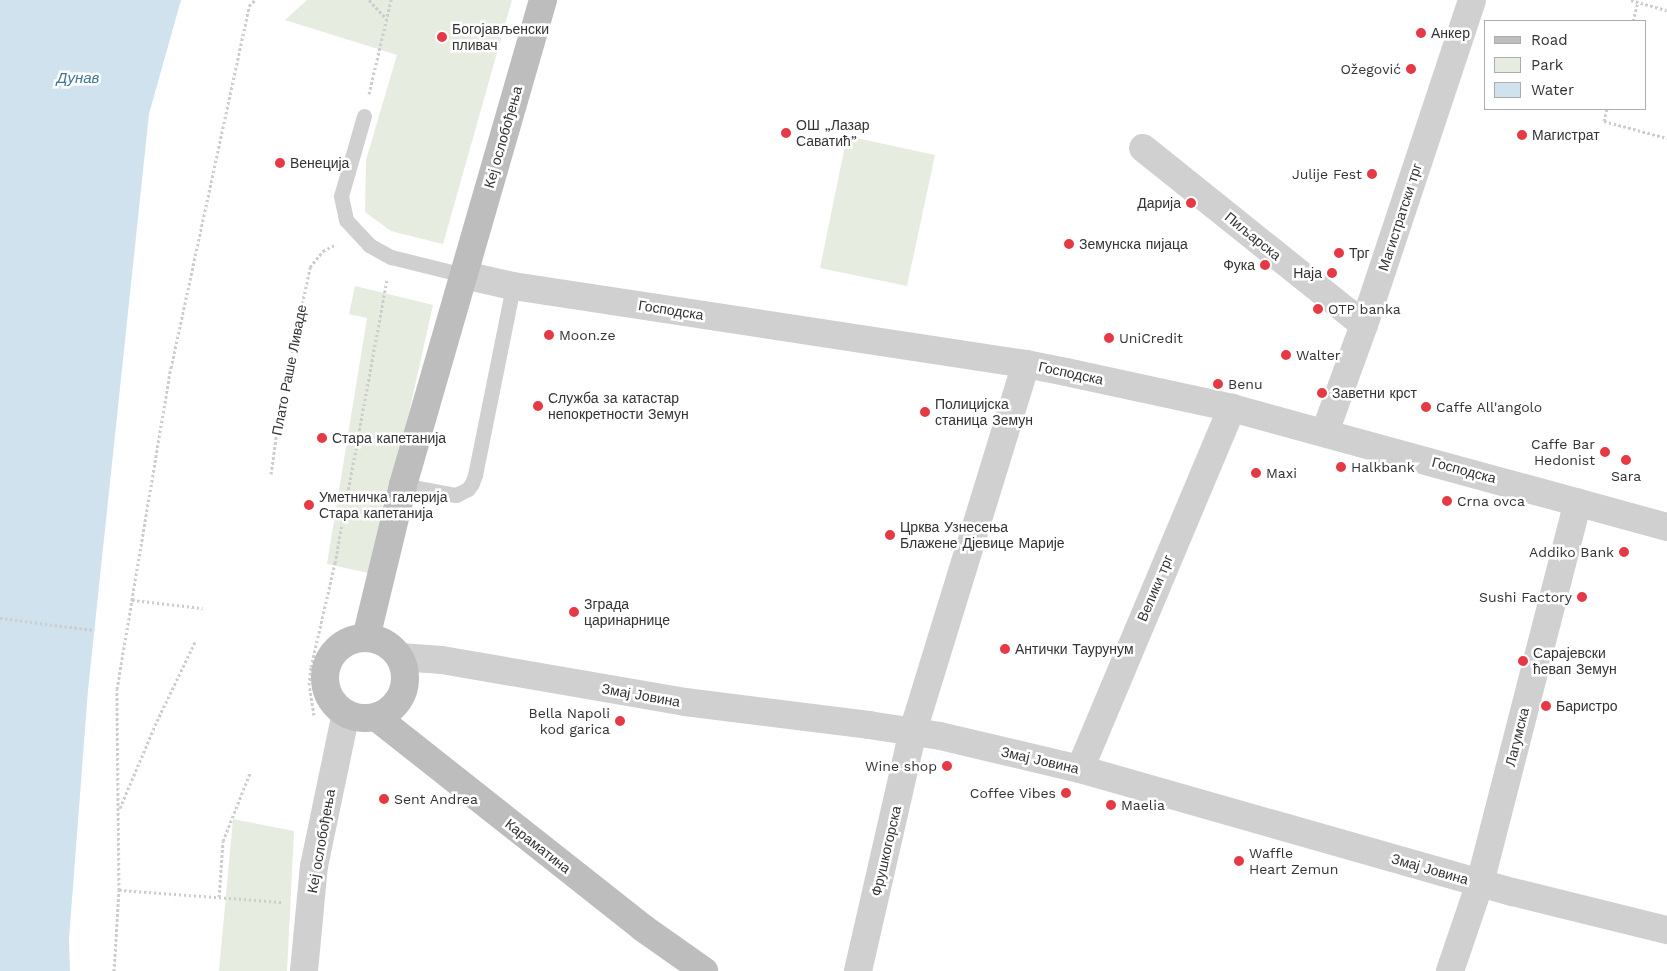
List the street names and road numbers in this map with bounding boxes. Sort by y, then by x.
street label: Кеј ослобођења [480,84,526,190]
street label: Магистратски трг [1375,161,1425,273]
street label: Пиљарска [1222,208,1284,264]
street label: Господска [637,297,705,323]
street label: Плато Раше Ливаде [268,303,310,437]
street label: Господска [1037,358,1105,388]
street label: Господска [1430,453,1498,487]
street label: Велики трг [1133,552,1177,624]
street label: Змај Јовина [600,680,682,710]
street label: Лагумска [1502,706,1532,768]
street label: Змај Јовина [999,743,1081,777]
street label: Кеј ослобођења [304,788,338,894]
street label: Фрушкогорска [867,804,905,898]
street label: Караматина [502,815,574,877]
street label: Змај Јовина [1390,850,1470,888]

